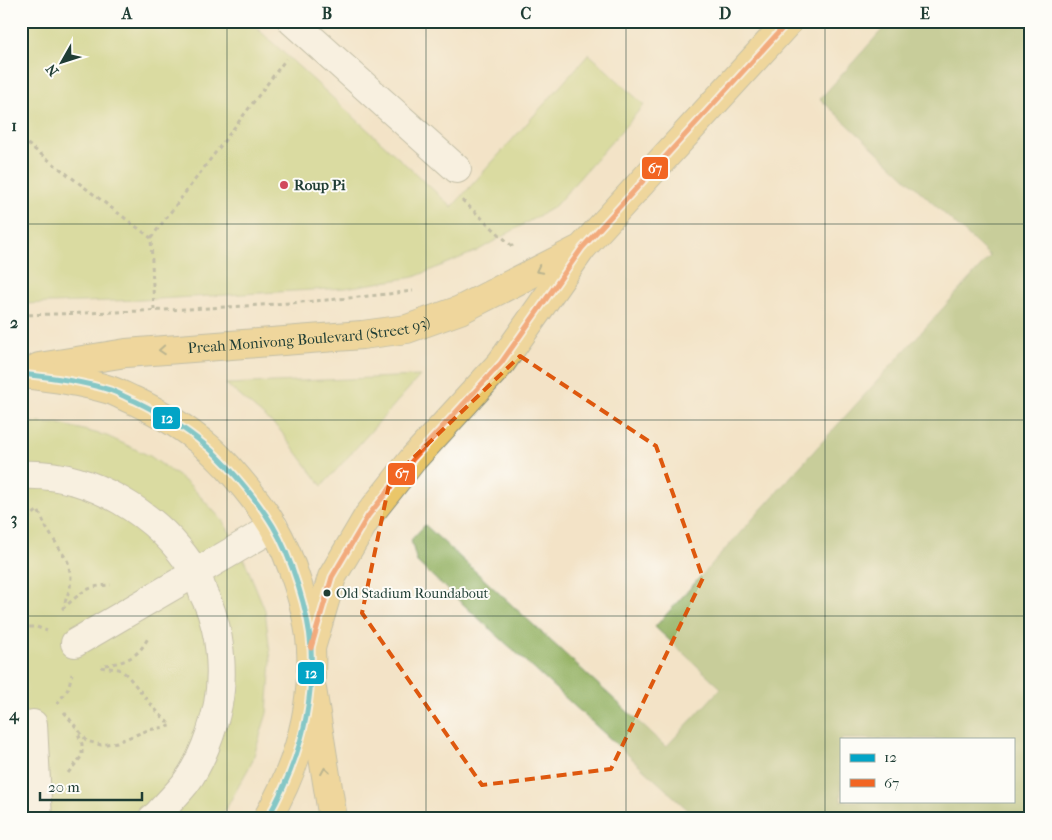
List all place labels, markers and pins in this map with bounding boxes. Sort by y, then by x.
place label: Roup Pi [294,176,346,194]
marker: Roup Pi [278,179,290,191]
place label: Old Stadium Roundabout [336,585,489,602]
marker: Old Stadium Roundabout [322,588,332,598]

